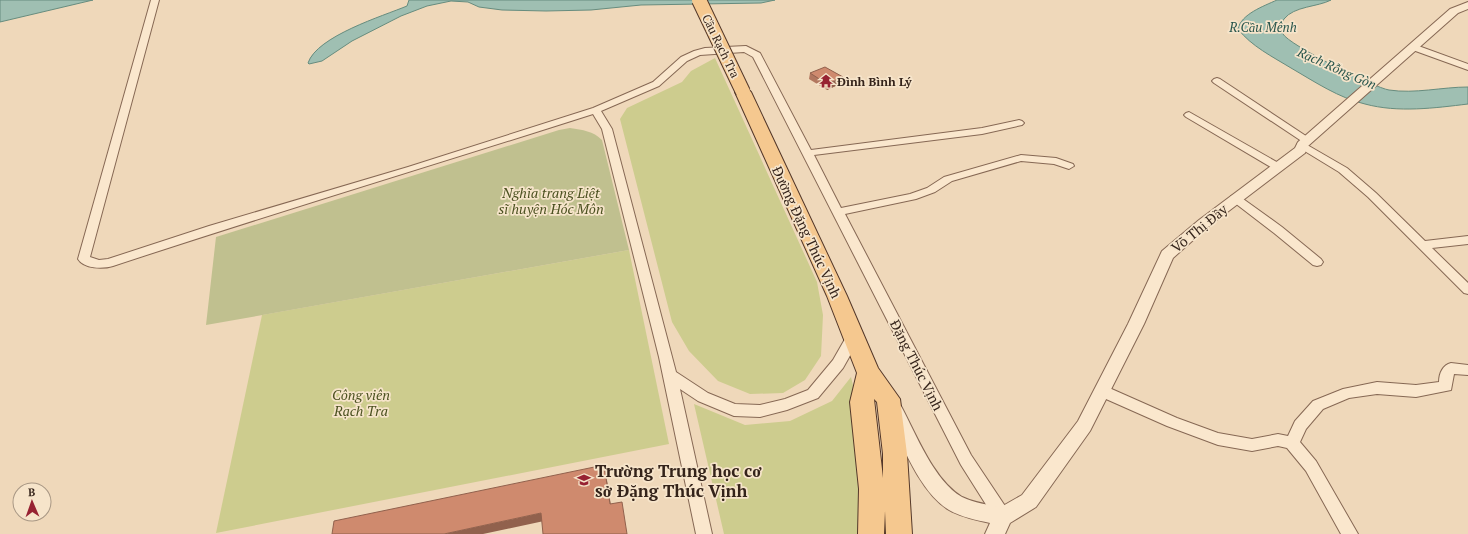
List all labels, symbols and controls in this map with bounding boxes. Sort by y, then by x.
street label: Cầu Rạch Tra [699,12,743,80]
water label: R.Cầu Mênh [1228,18,1297,36]
water label: Rạch Rỗng Gòn [1294,42,1379,93]
temple icon: Đình Bình Lý [818,73,834,89]
place label: Đình Bình Lý [837,74,912,89]
street label: Đường Đặng Thúc Vịnh [768,163,846,301]
park label: Nghĩa trang Liệt sĩ huyện Hóc Môn [498,183,604,218]
street label: Võ Thị Đầy [1167,199,1232,257]
street label: Đặng Thúc Vịnh [886,316,948,414]
park label: Công viên Rạch Tra [332,385,390,420]
place label: Trường Trung học cơ sở Đặng Thúc Vịnh [595,459,762,502]
school or university icon: Trường Trung học cơ sở Đặng Thúc Vịnh [576,472,592,488]
north arrow [12,482,52,522]
text: B [28,485,35,499]

